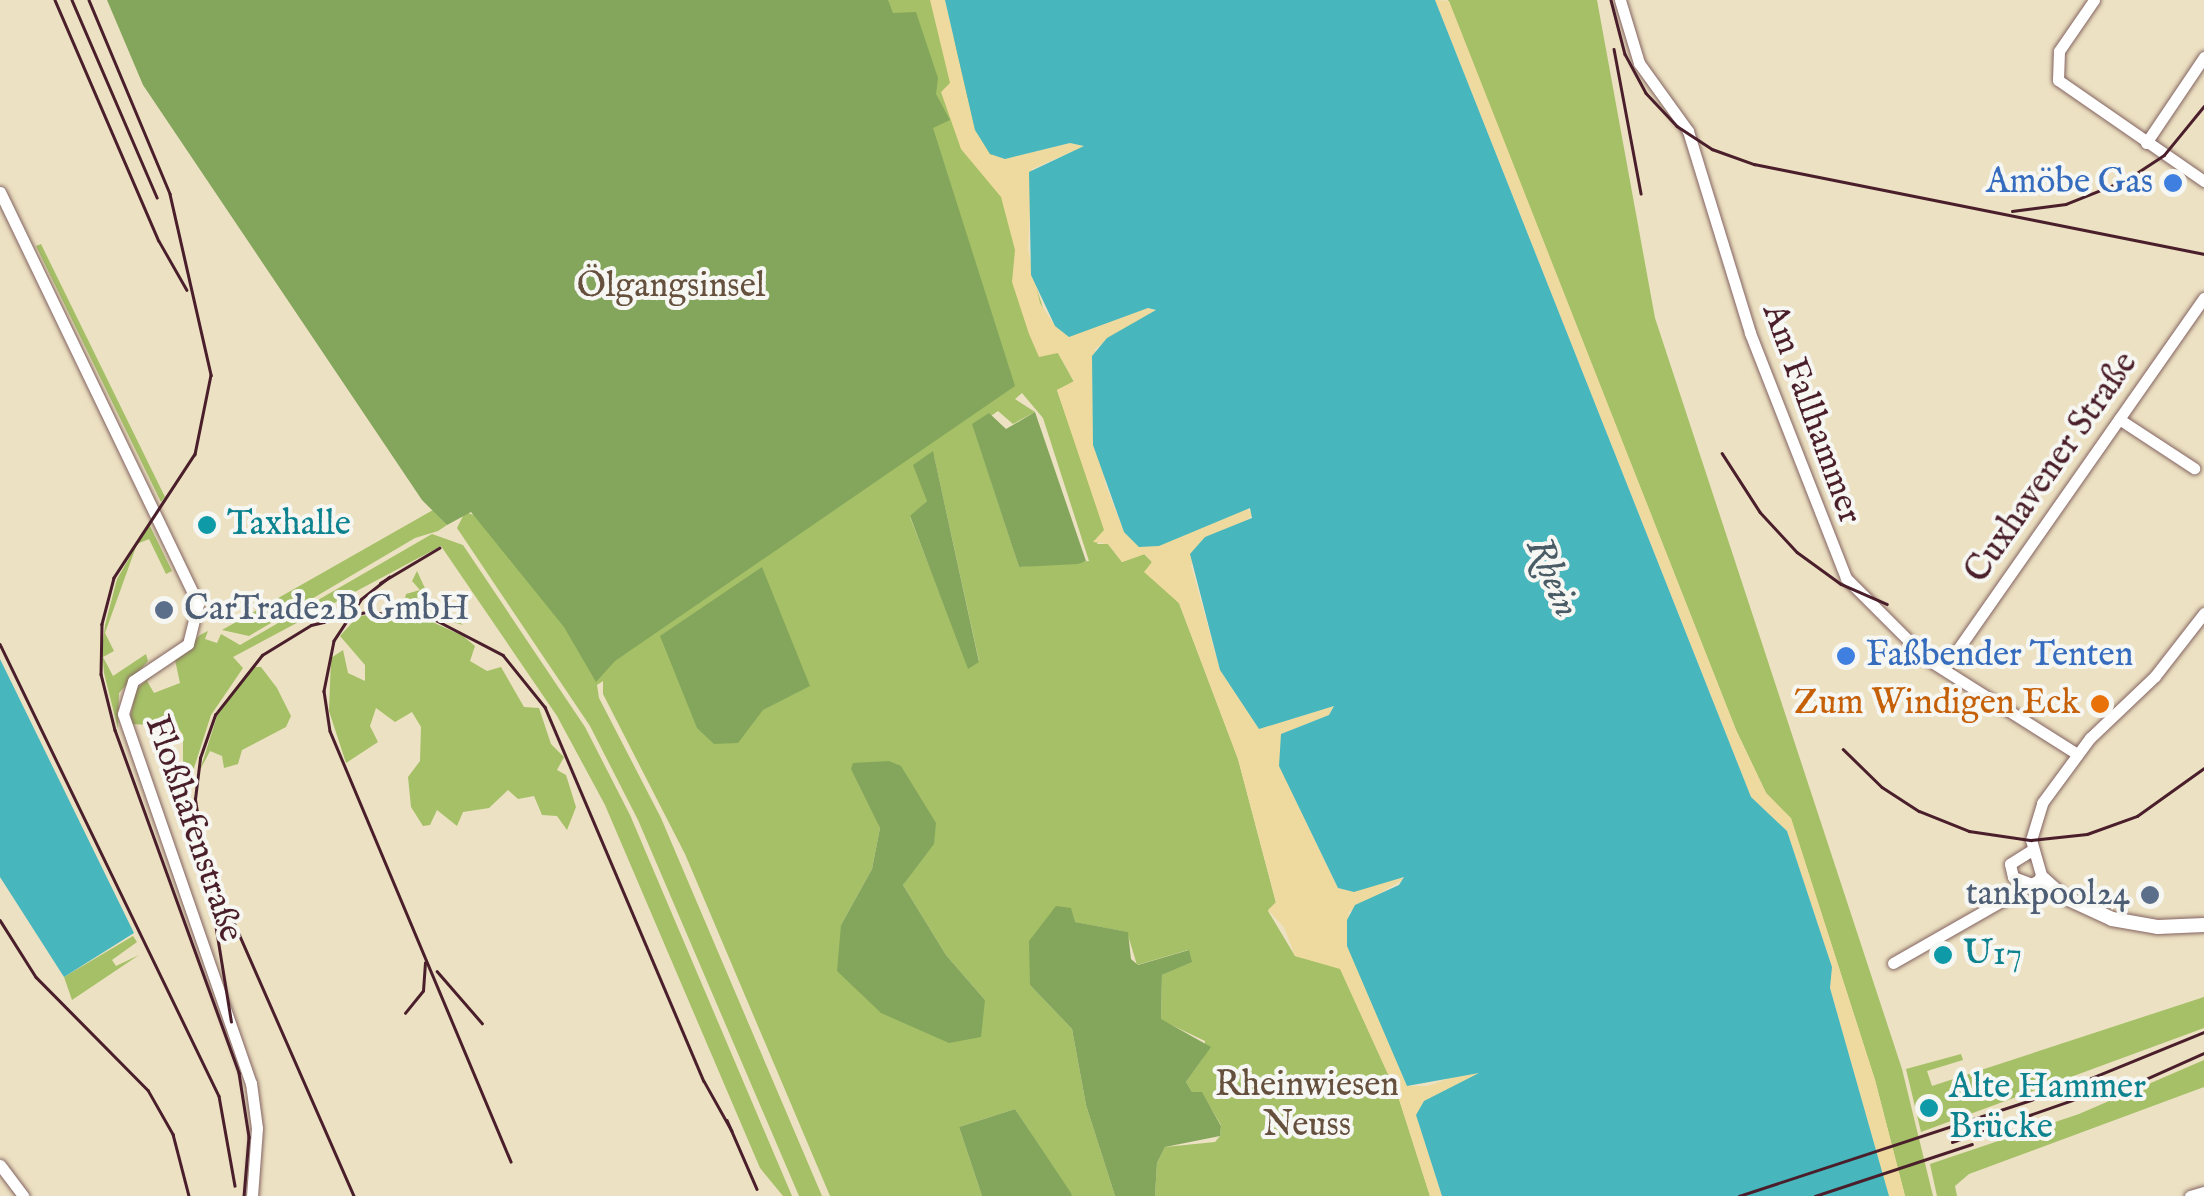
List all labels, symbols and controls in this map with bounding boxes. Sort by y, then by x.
place label: Amöbe Gas [1986,162,2153,204]
marker: Amöbe Gas [2162,172,2184,194]
park label: Ölgangsinsel [577,266,765,308]
street label: Am Fallhammer [1752,298,1870,530]
street label: Cuxhavener Straße [1957,344,2147,592]
place label: Taxhalle [227,504,351,546]
marker: Taxhalle [196,514,218,536]
water label: Rhein [1514,531,1588,625]
place label: CarTrade2B GmbH [184,589,470,631]
marker: CarTrade2B GmbH [153,599,175,621]
place label: Faßbender Tenten [1866,635,2133,677]
marker: Faßbender Tenten [1835,645,1857,667]
place label: Zum Windigen Eck [1794,683,2080,725]
marker: Zum Windigen Eck [2089,693,2111,715]
street label: Floßhafenstraße [135,711,251,947]
place label: tankpool24 [1966,874,2130,916]
marker: tankpool24 [2139,884,2161,906]
place label: U17 [1963,934,2022,976]
marker: U17 [1932,944,1954,966]
park label: Rheinwiesen Neuss [1215,1065,1399,1147]
place label: Alte Hammer Brücke [1949,1067,2146,1149]
marker: Alte Hammer Brücke [1918,1097,1940,1119]

